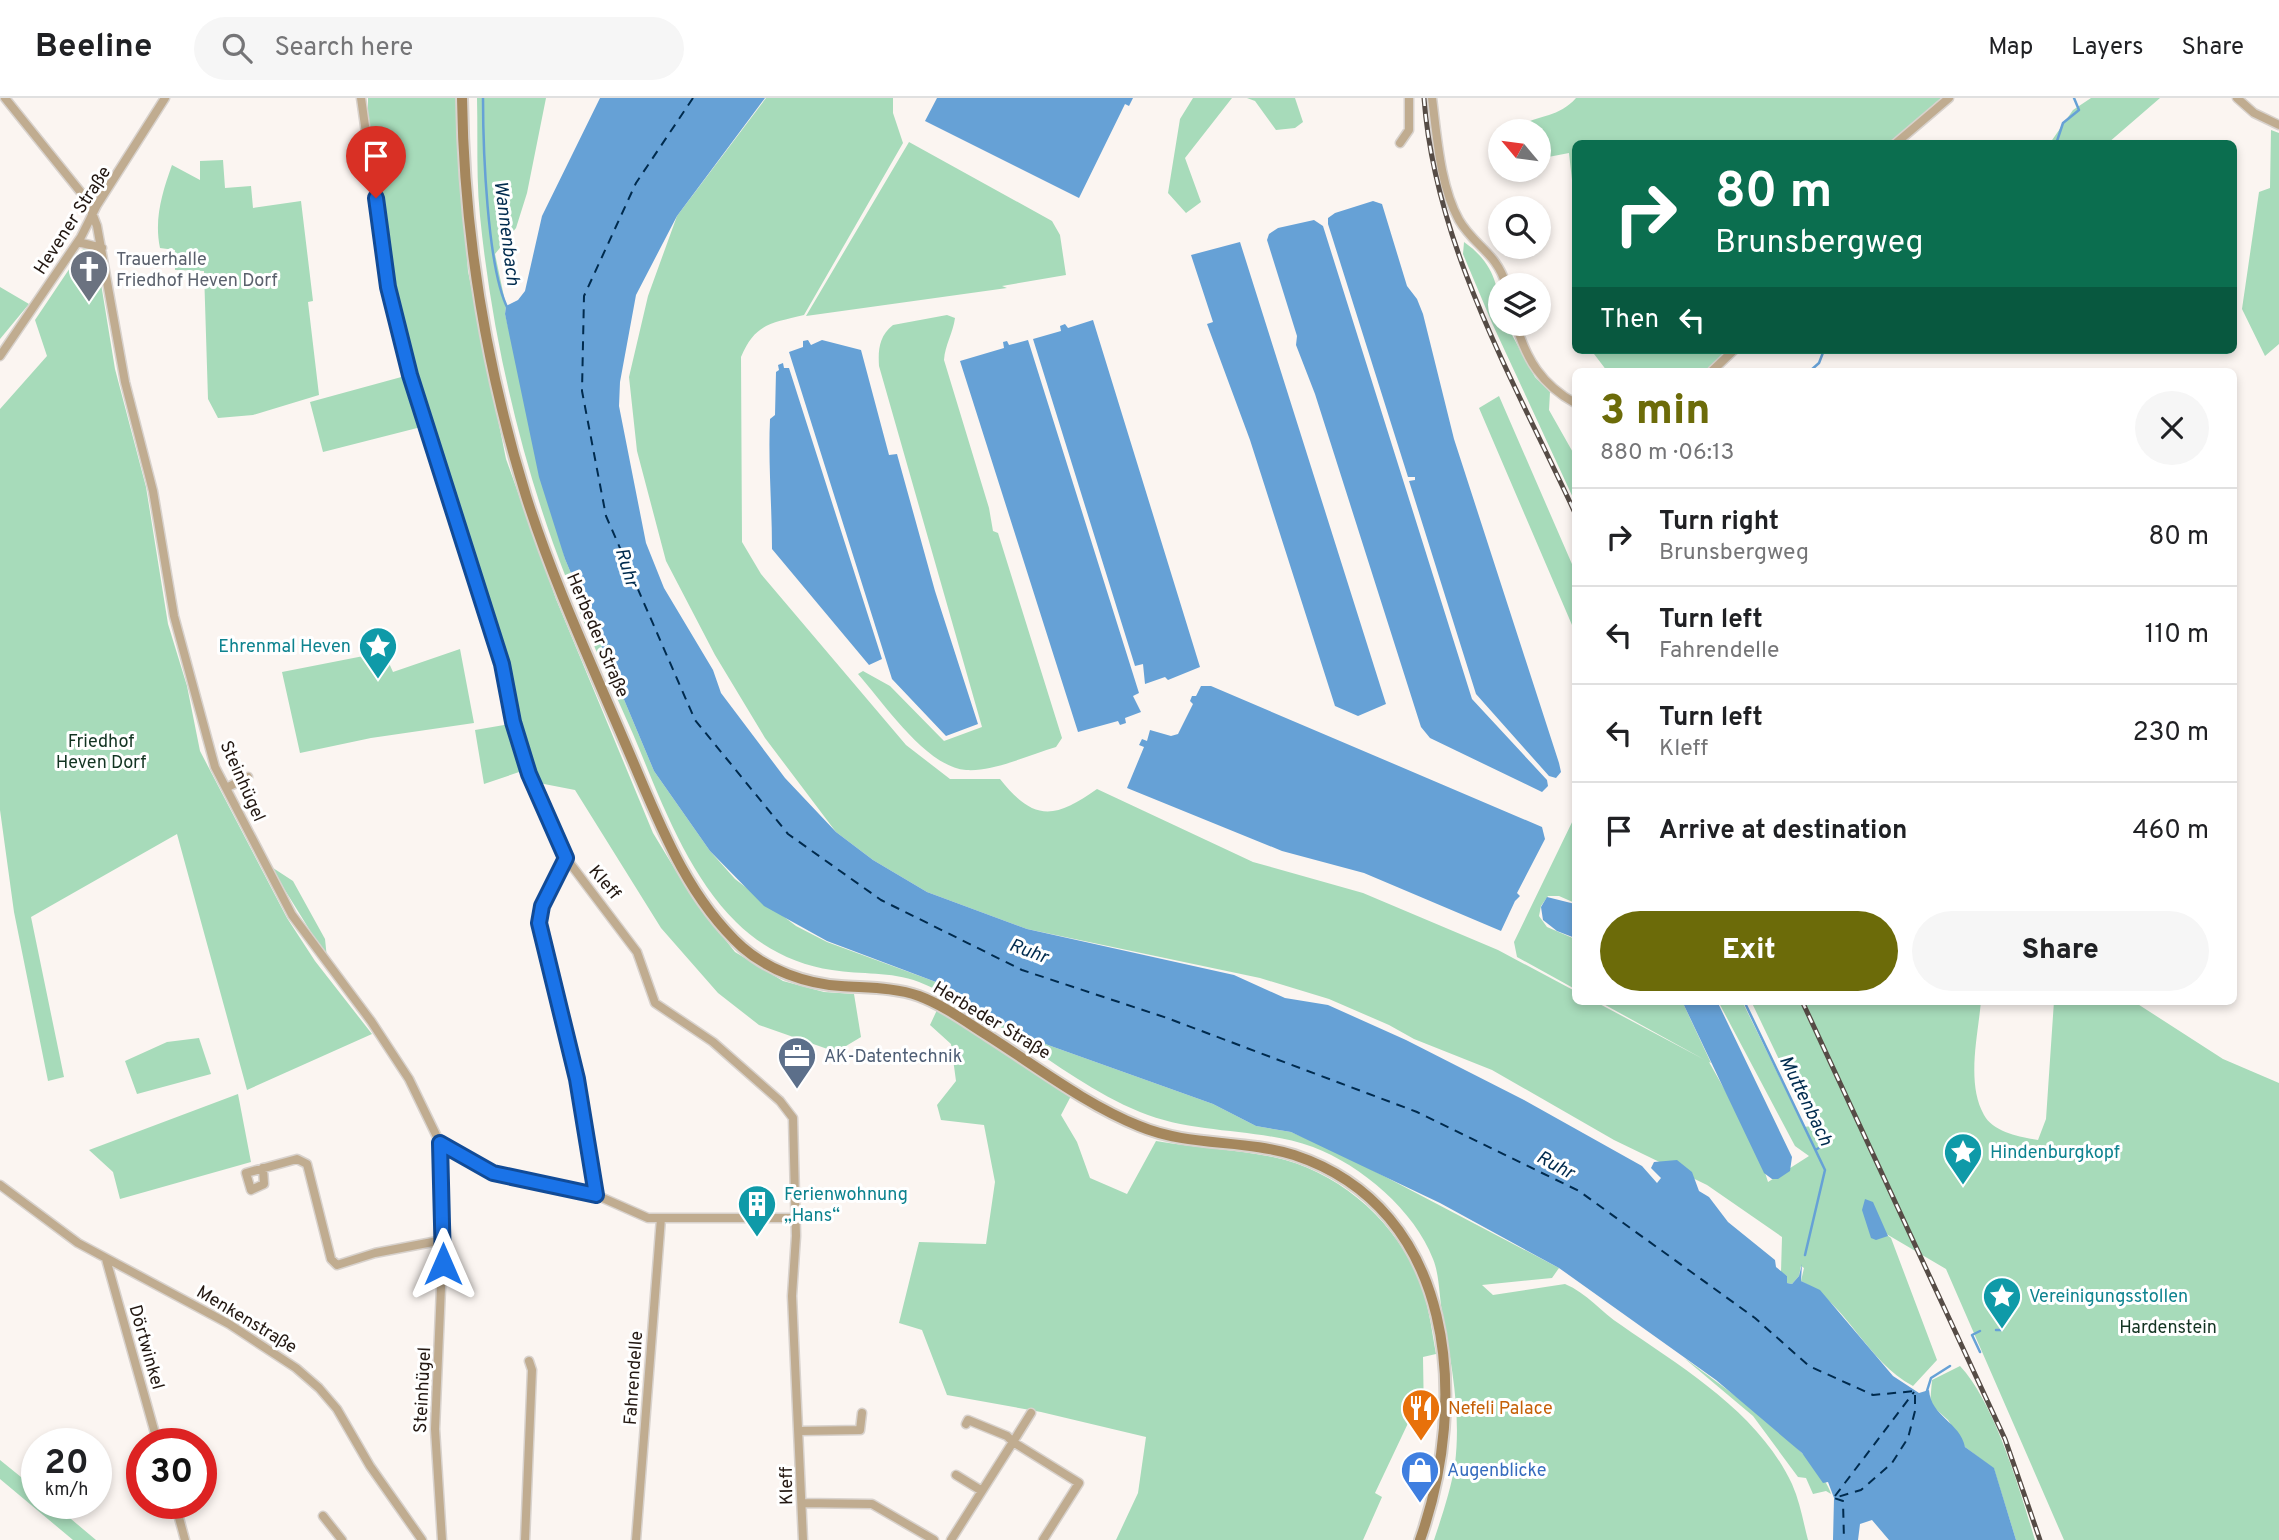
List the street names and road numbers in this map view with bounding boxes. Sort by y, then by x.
street label: Hevener Straße [30,162,117,279]
street label: Herbeder Straße [560,570,633,702]
street label: Steinhügel [214,737,270,826]
street label: Kleff [583,861,625,905]
street label: Herbeder Straße [928,977,1054,1066]
street label: Menkenstraße [192,1281,301,1359]
street label: Dörtwinkel [122,1302,169,1393]
street label: Fahrendelle [620,1330,649,1426]
street label: Steinhügel [410,1346,437,1434]
street label: Kleff [776,1467,799,1505]

